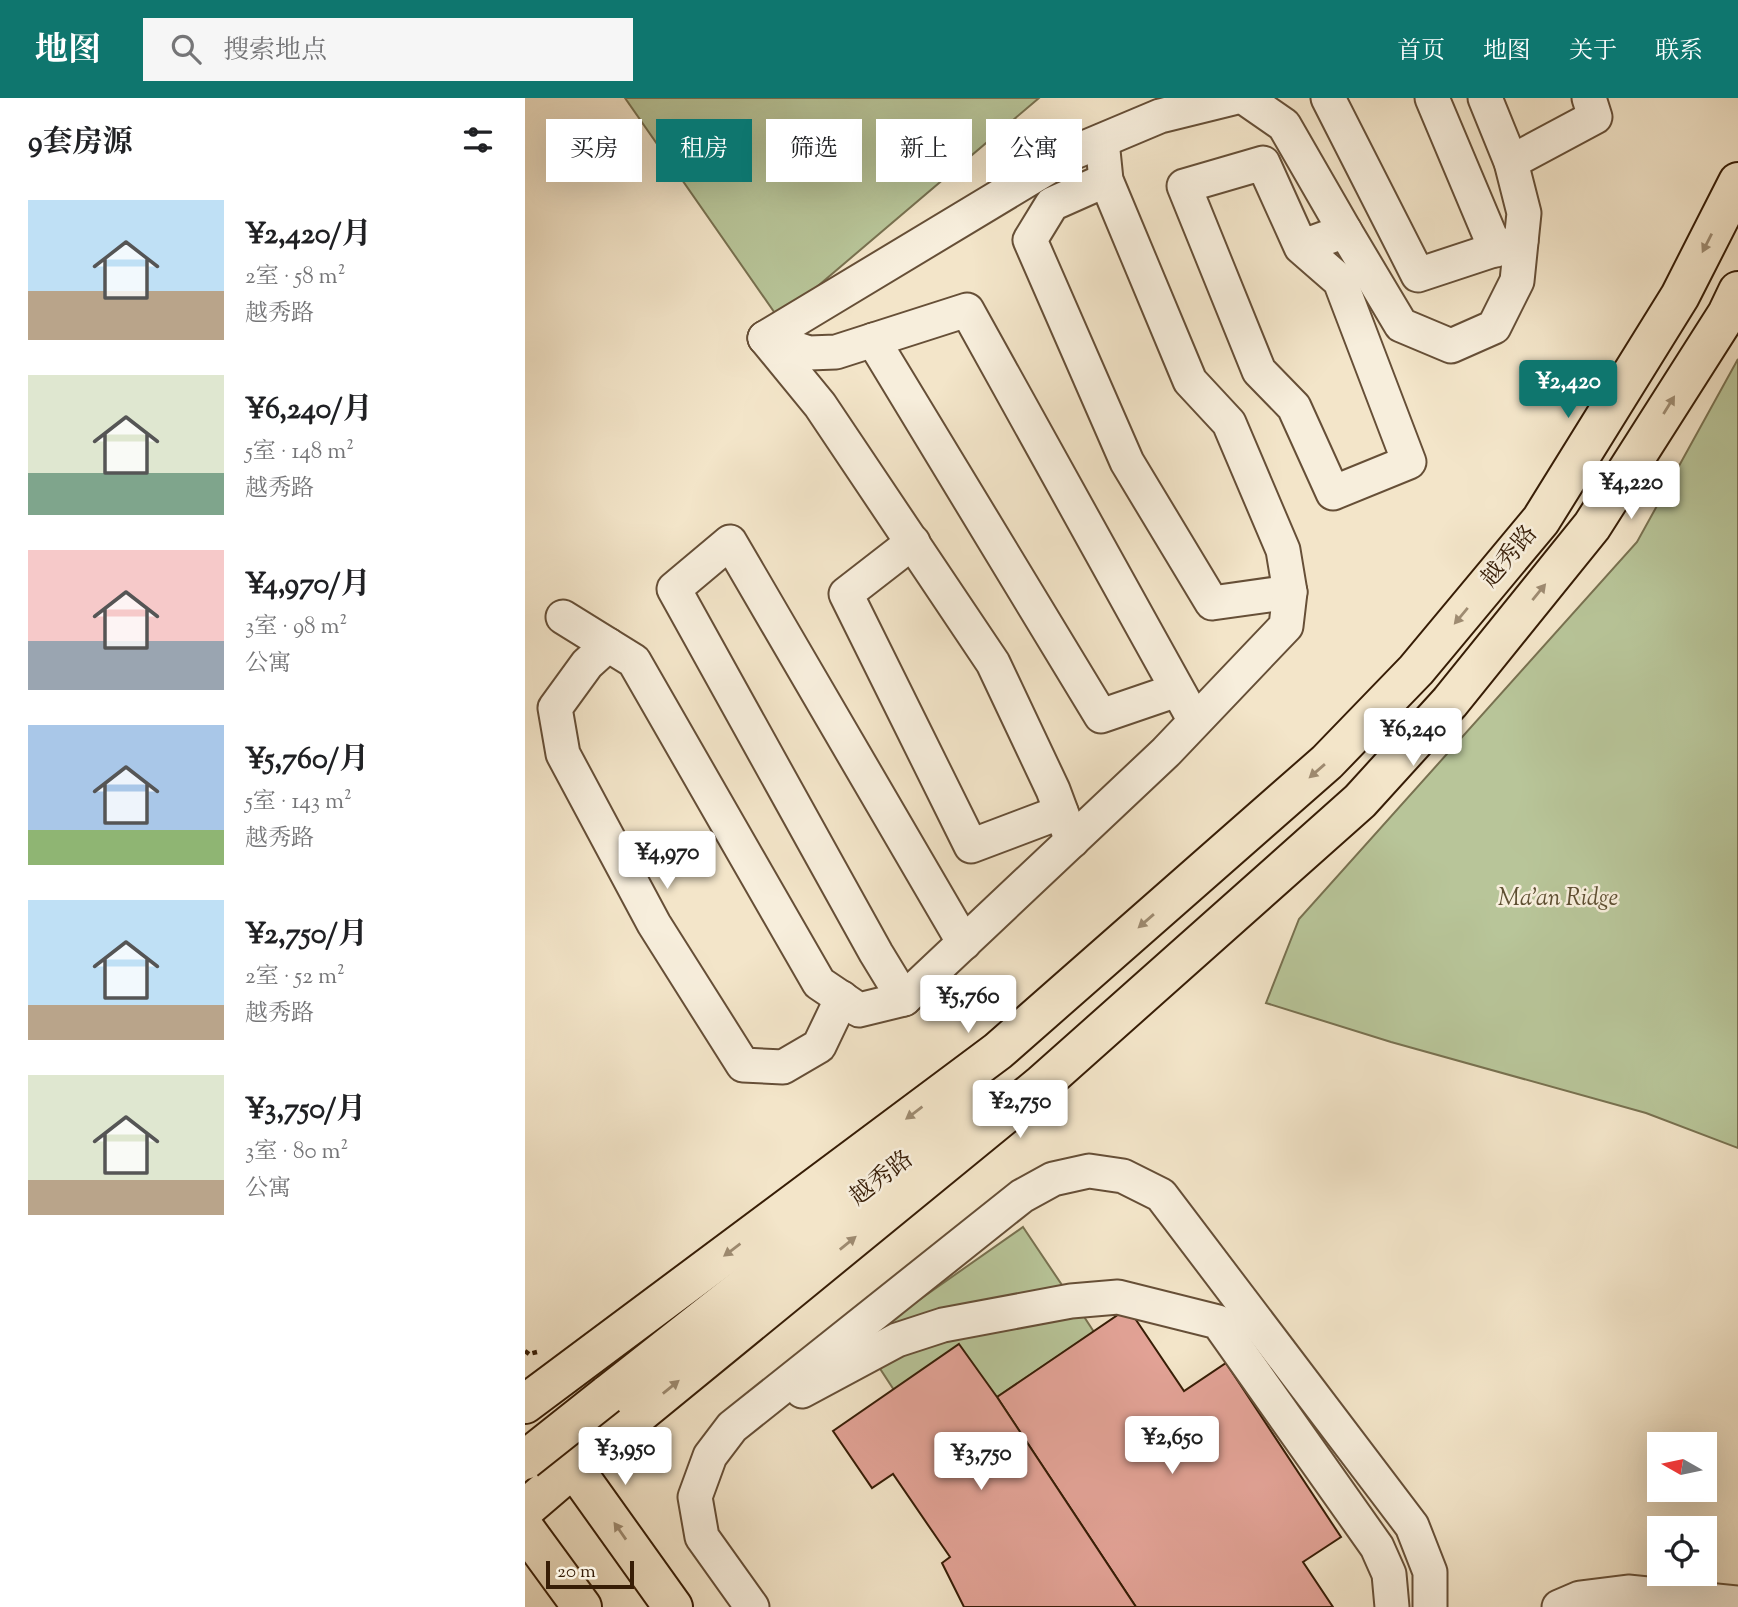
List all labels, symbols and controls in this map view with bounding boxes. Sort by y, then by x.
search box [143,18,633,81]
text: 地图 [35,28,101,76]
icon: search [167,30,205,68]
text: 搜索地点 [223,33,327,70]
text: 首页 [1397,35,1445,69]
text: 地图 [1483,35,1531,69]
text: 关于 [1569,35,1617,69]
text: 联系 [1655,35,1703,69]
chip: 买房 [546,119,642,182]
chip: 租房 [656,119,752,182]
chip: 筛选 [766,119,862,182]
chip: 新上 [876,119,972,182]
chip: 公寓 [986,119,1082,182]
icon: filters [459,121,497,159]
text: 9套房源 [28,122,133,165]
text: ¥2,420/月 [245,214,372,257]
icon: home [84,228,168,312]
one-way arrow [1701,233,1713,253]
text: 2室 · 58 m² [245,261,345,294]
text: 越秀路 [245,298,314,331]
pin: ¥2,420 [1511,360,1625,420]
text: ¥2,420 [1535,366,1601,399]
text: ¥6,240/月 [245,389,373,432]
one-way arrow [1662,396,1675,415]
icon: home [84,403,168,487]
text: 5室 · 148 m² [245,436,354,469]
pin: ¥4,220 [1574,462,1688,521]
text: ¥4,220 [1599,467,1663,500]
text: 越秀路 [245,473,314,506]
street label: 越秀路 [1474,518,1546,596]
text: ¥4,970/月 [245,564,371,607]
icon: home [84,578,168,662]
one-way arrow [1531,583,1546,600]
one-way arrow [1454,607,1469,624]
text: 3室 · 98 m² [245,611,347,644]
text: 公寓 [245,648,291,681]
pin: ¥6,240 [1356,708,1470,768]
text: ¥6,240 [1380,714,1446,747]
text: ¥5,760/月 [245,739,369,782]
icon: home [84,753,168,837]
one-way arrow [1308,763,1325,778]
text: 5室 · 143 m² [245,786,352,819]
text: 越秀路 [245,823,314,856]
pin: ¥4,970 [610,832,724,891]
text: ¥4,970 [635,837,699,870]
park label: Ma'an Ridge [1498,882,1618,916]
one-way arrow [1137,913,1154,928]
text: ¥2,750/月 [245,914,368,957]
icon: home [84,928,168,1012]
text: 2室 · 52 m² [245,961,345,994]
pin: ¥5,760 [911,976,1025,1035]
text: ¥5,760 [936,981,1000,1014]
text: 越秀路 [245,998,314,1031]
pin: ¥2,750 [963,1080,1077,1140]
text: ¥2,750 [989,1086,1051,1119]
text: ¥3,750/月 [245,1089,366,1132]
icon: home [84,1103,168,1187]
one-way arrow [905,1106,923,1120]
text: 3室 · 80 m² [245,1136,348,1169]
street label: 越秀路 [843,1143,921,1215]
text: 公寓 [245,1173,291,1206]
one-way arrow [839,1236,856,1251]
one-way arrow [723,1242,741,1256]
one-way arrow [663,1380,680,1395]
pin: ¥2,650 [1115,1416,1229,1476]
text: ¥2,650 [1141,1422,1203,1455]
pin: ¥3,950 [568,1428,682,1487]
pin: ¥3,750 [924,1432,1038,1492]
north arrow [1647,1432,1717,1502]
map controls [1647,1432,1717,1586]
text: ¥3,950 [595,1433,655,1466]
text: ¥3,750 [950,1438,1012,1471]
button: locate [1647,1516,1717,1586]
one-way arrow [613,1522,627,1540]
scale bar [546,1558,633,1590]
text: 20 m [557,1559,596,1586]

